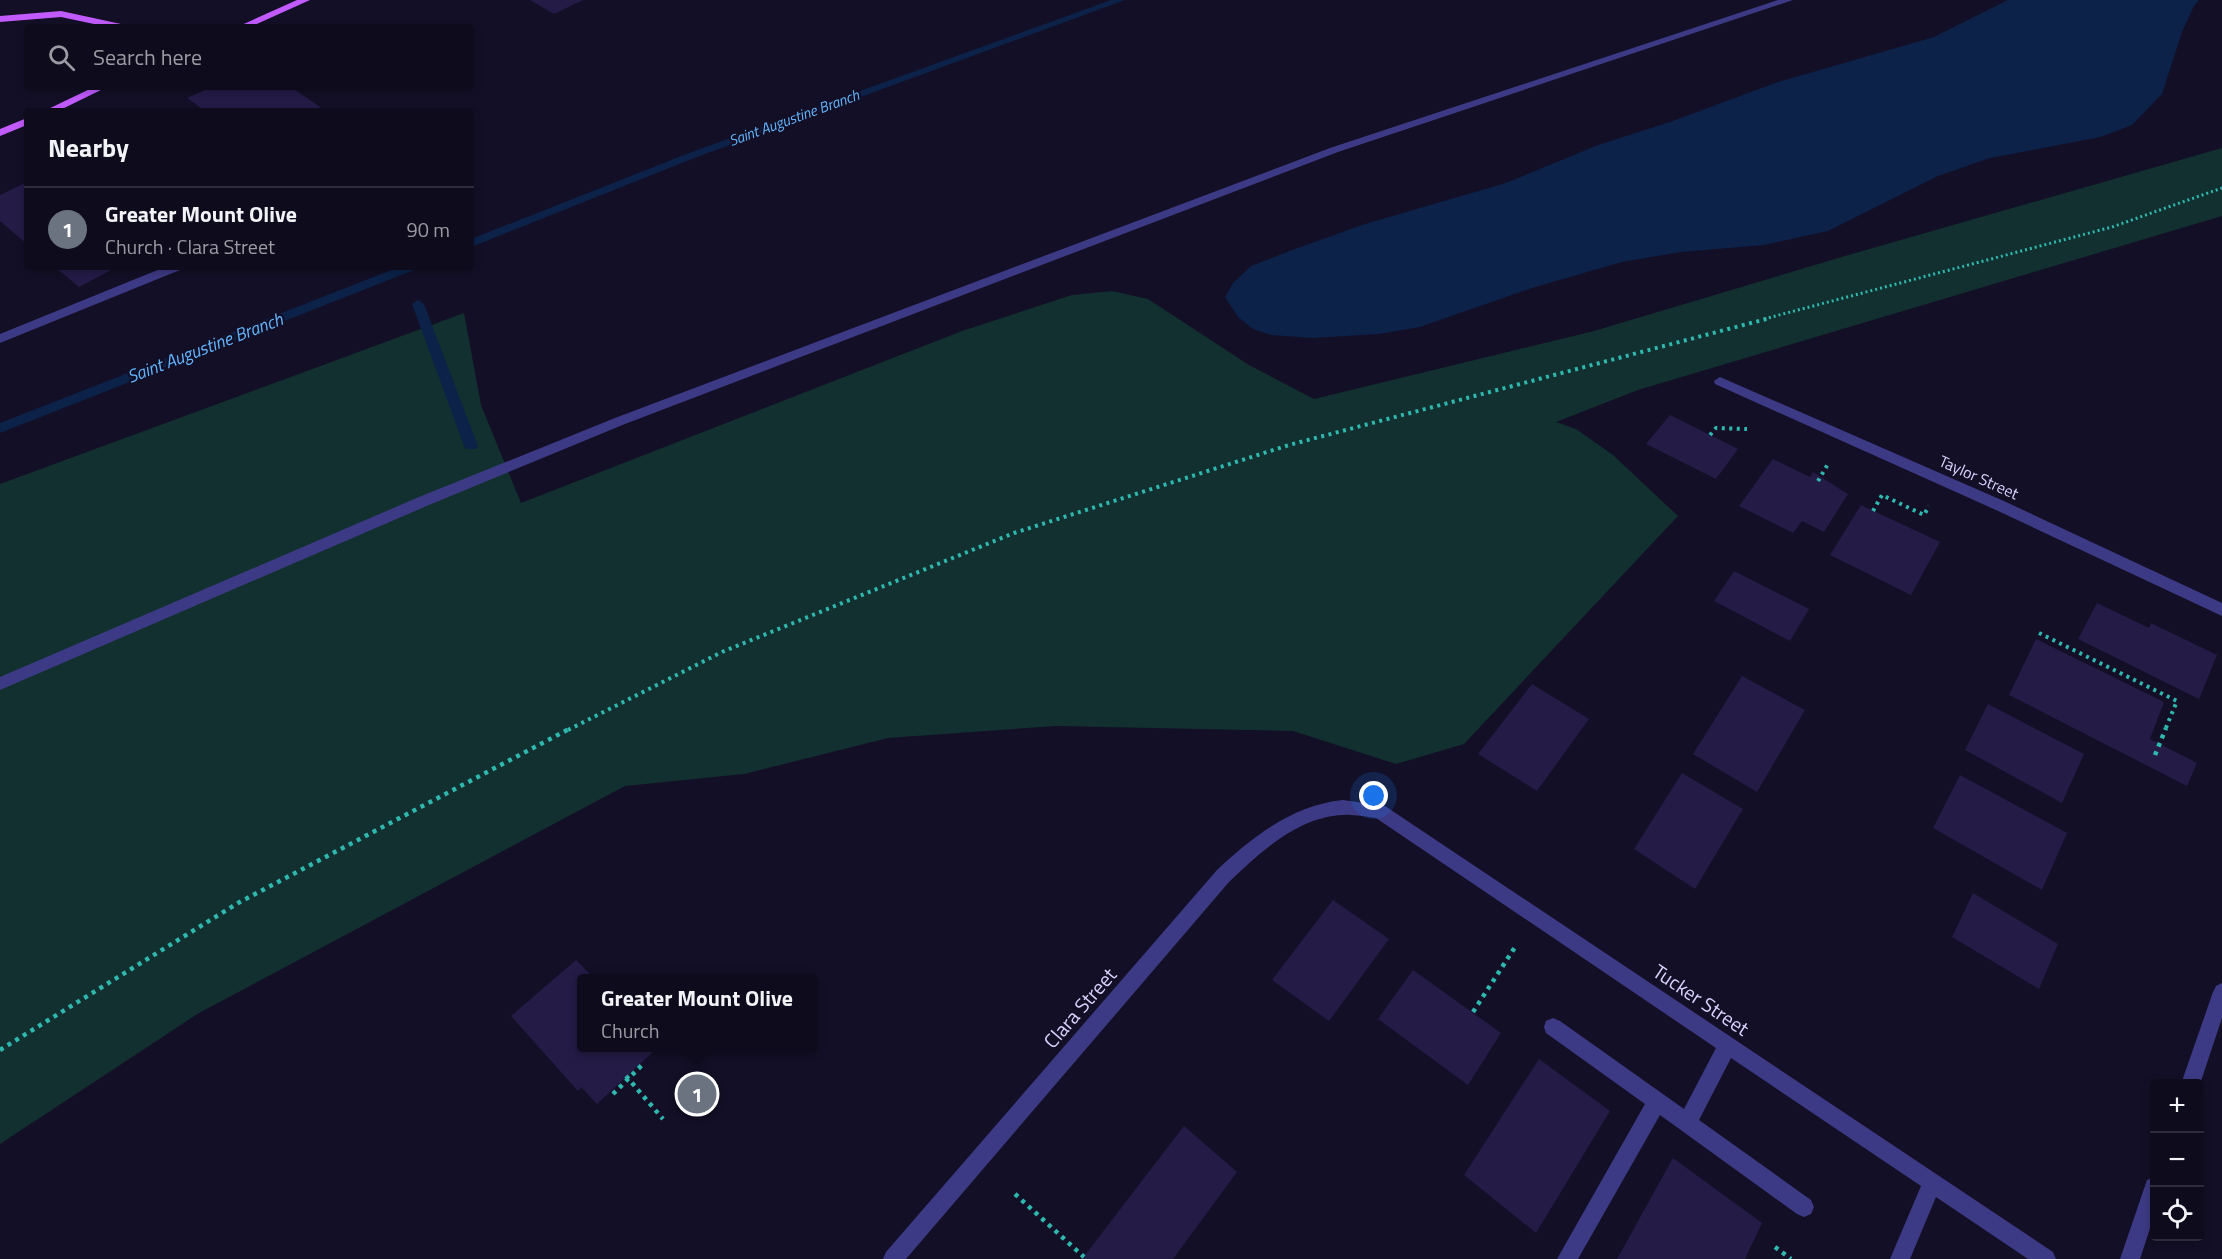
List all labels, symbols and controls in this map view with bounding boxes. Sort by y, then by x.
search box [24,24,474,90]
text: Search here [93,40,202,74]
icon: search [45,41,78,74]
water label: Saint Augustine Branch [725,83,863,152]
text: Nearby [48,128,129,167]
text: Greater Mount Olive [105,197,297,231]
text: 1 [62,214,73,245]
text: 90 m [406,214,450,245]
text: Church · Clara Street [105,231,275,262]
water label: Saint Augustine Branch [123,305,288,390]
street label: Taylor Street [1935,449,2023,505]
your location [1359,781,1388,810]
street label: Tucker Street [1647,956,1756,1043]
street label: Clara Street [1036,960,1124,1055]
popup [577,974,817,1052]
text: Greater Mount Olive [601,981,793,1015]
text: Church [601,1015,659,1046]
pin: 1 [678,1072,716,1116]
map controls [2150,1079,2204,1241]
button: + [2150,1079,2204,1133]
button: − [2150,1133,2204,1187]
button: locate [2150,1187,2204,1241]

